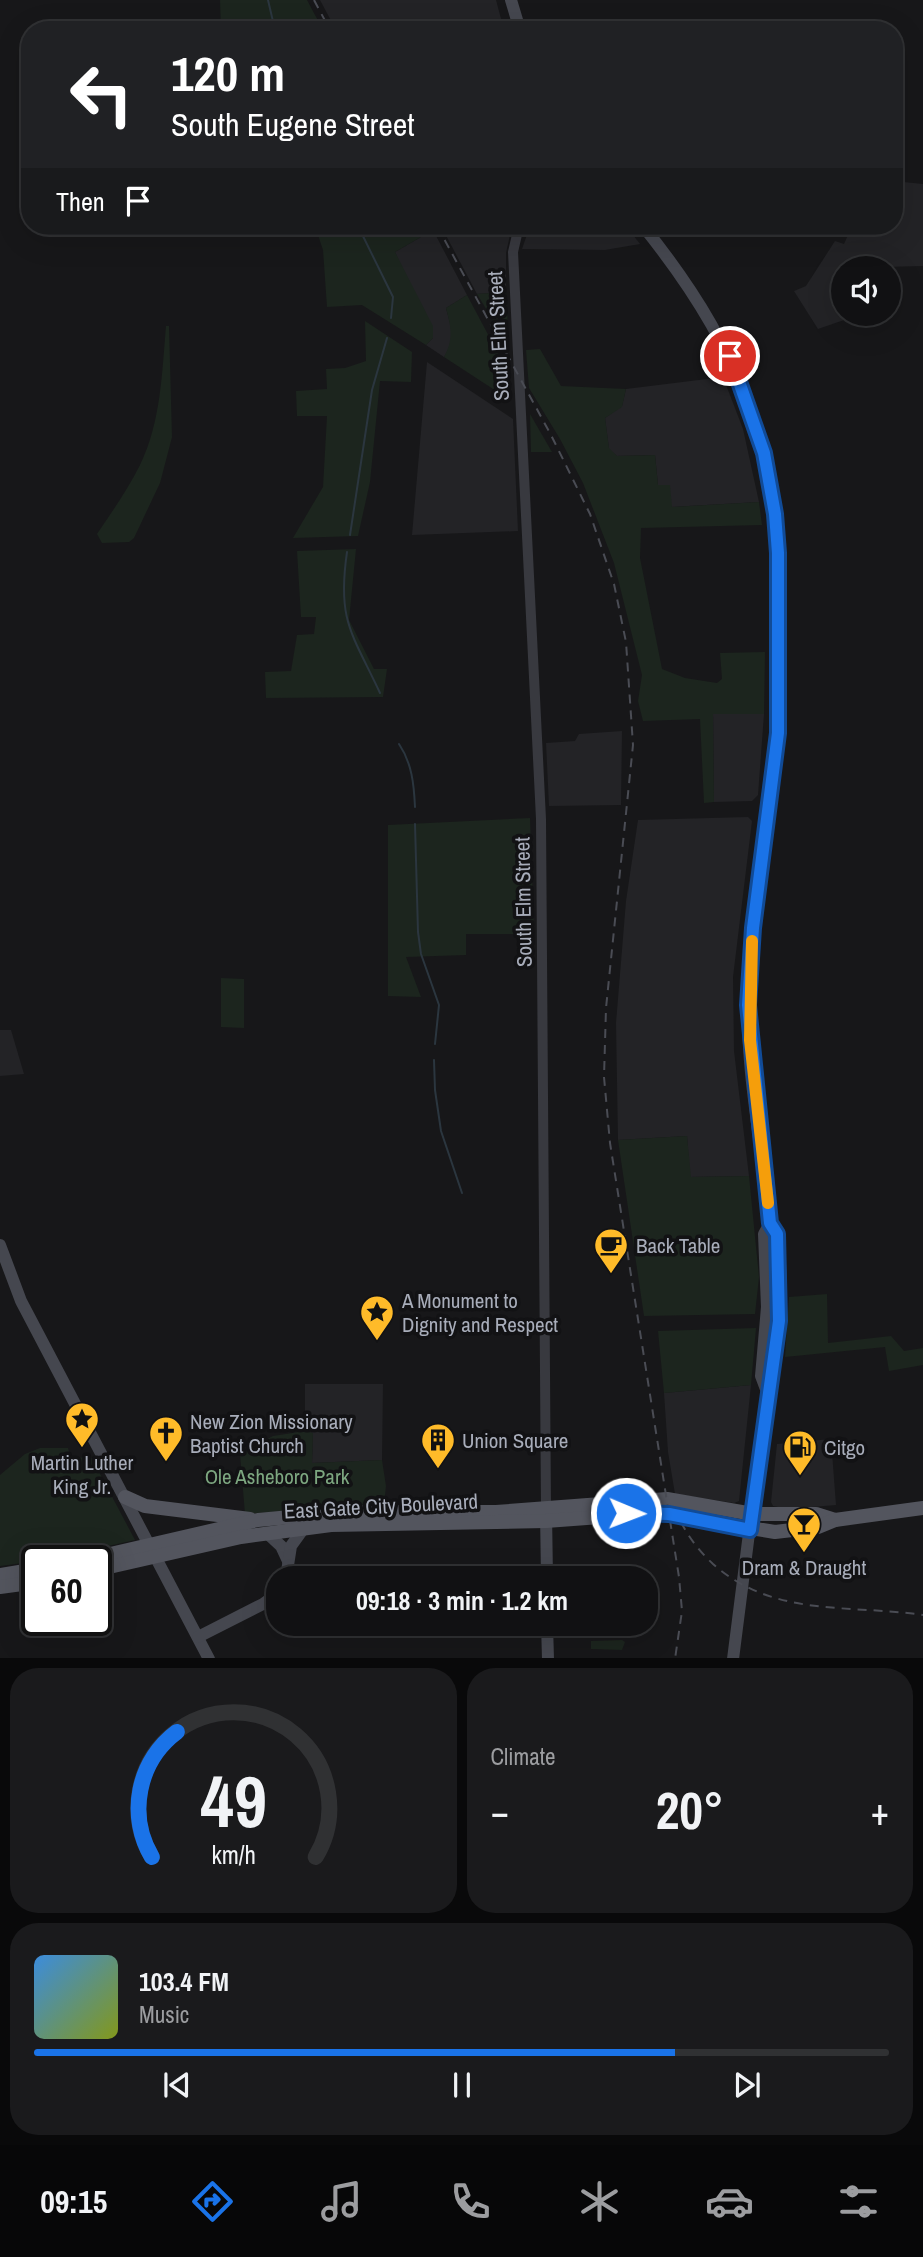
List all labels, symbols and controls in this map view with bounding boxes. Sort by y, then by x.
text: 120 m [171,40,285,106]
icon: left [56,49,147,140]
text: South Eugene Street [171,103,415,146]
icon: arrive [119,182,157,220]
text: Then [56,184,105,219]
map controls [831,256,901,326]
button: sound [831,256,901,326]
street label: South Elm Street [480,270,516,402]
pin [700,326,760,386]
icon: arrive [711,337,749,375]
street label: South Elm Street [507,836,539,967]
cafe icon: Back Table [592,1226,630,1275]
place label: Back Table [636,1231,720,1260]
place label: A Monument to Dignity and Respect [401,1286,558,1339]
place icon: A Monument to Dignity and Respect [358,1293,396,1342]
place icon: Martin Luther King Jr. [63,1400,101,1449]
place label: New Zion Missionary Baptist Church [190,1407,353,1460]
church icon: New Zion Missionary Baptist Church [147,1414,185,1463]
building icon: Union Square [419,1421,457,1470]
place label: Union Square [462,1426,568,1455]
fuel station icon: Citgo [781,1428,819,1477]
place label: Citgo [824,1433,865,1462]
place label: Martin Luther King Jr. [31,1448,133,1501]
park label: Ole Asheboro Park [205,1462,350,1491]
position arrow [589,1476,663,1550]
street label: East Gate City Boulevard [283,1486,479,1526]
bar icon: Dram & Draught [785,1505,823,1554]
speed limit sign: 60 [21,1545,112,1636]
place label: Dram & Draught [742,1553,866,1582]
text: 09:18 · 3 min · 1.2 km [356,1583,568,1618]
text: Climate [491,1741,555,1772]
text: 49 [200,1752,266,1850]
text: 20° [656,1775,724,1845]
text: − [491,1786,509,1837]
text: + [871,1786,889,1837]
text: km/h [211,1837,255,1871]
text: 103.4 FM [139,1964,229,1999]
text: Music [139,1999,189,2030]
icon: previous [158,2066,196,2104]
icon: pause [443,2066,481,2104]
icon: next [728,2066,766,2104]
icon: directions [188,2177,237,2226]
icon: music [317,2177,366,2226]
icon: phone [446,2177,495,2226]
icon: climate [575,2177,624,2226]
icon: car [705,2177,754,2226]
icon: filters [834,2177,883,2226]
text: 09:15 [40,2180,107,2223]

